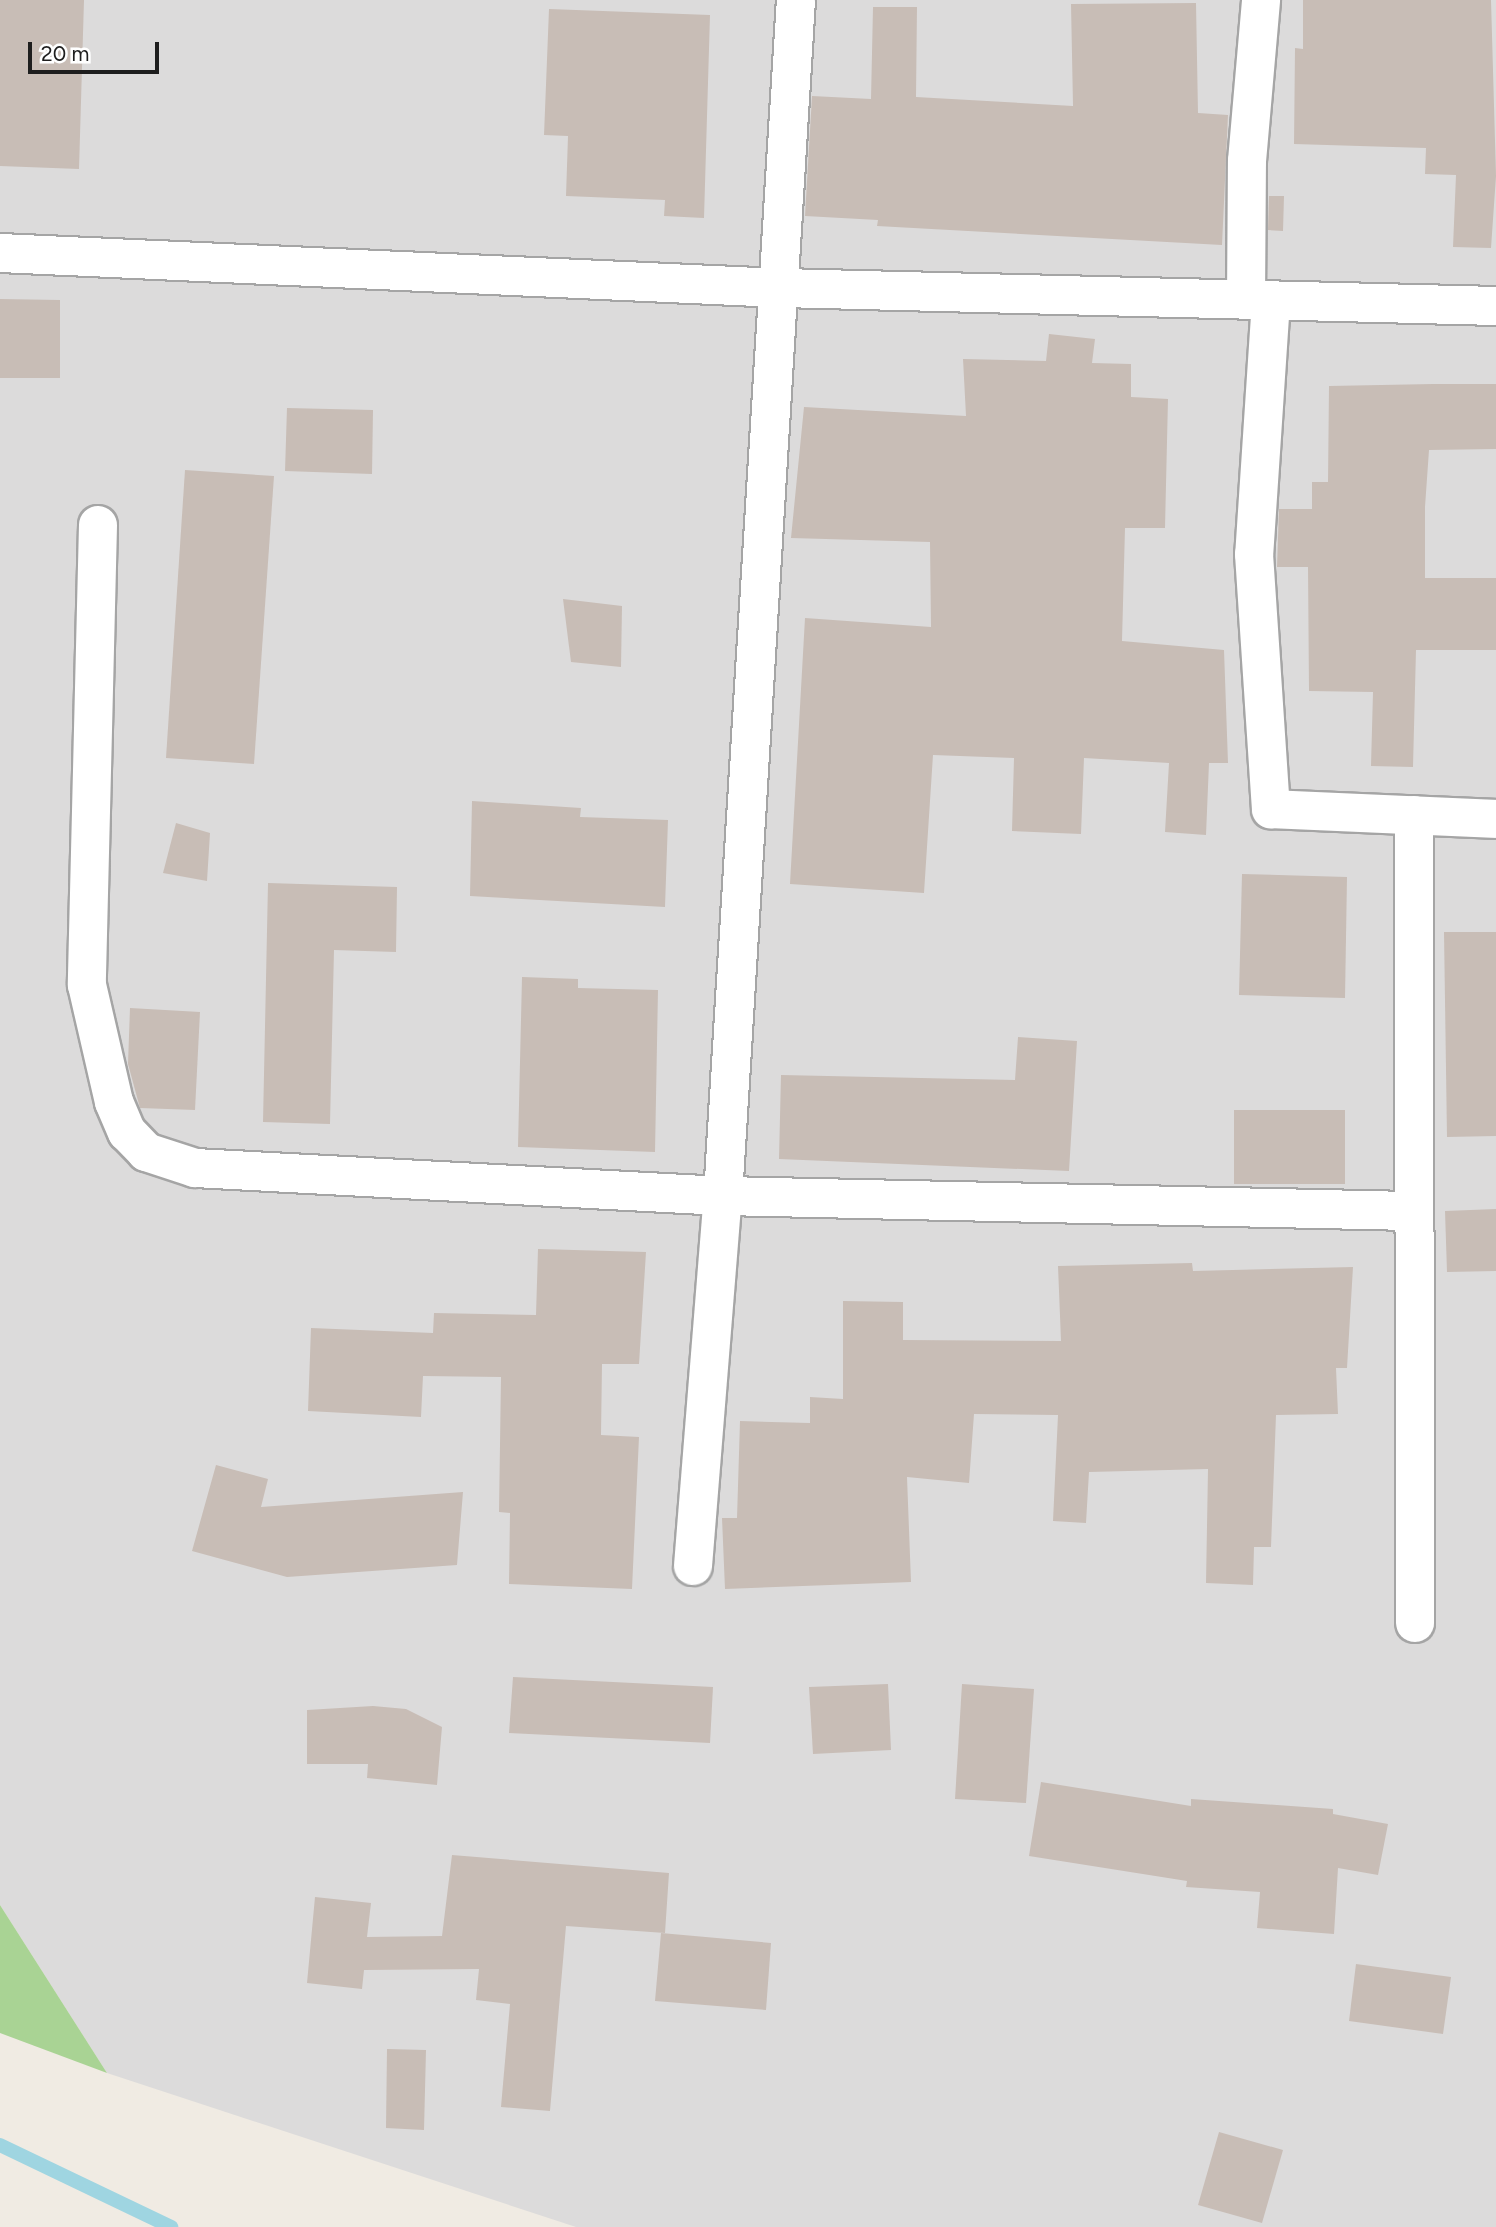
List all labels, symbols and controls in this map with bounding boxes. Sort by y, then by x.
scale bar [32,28,163,72]
text: 20 m [41,41,89,66]

